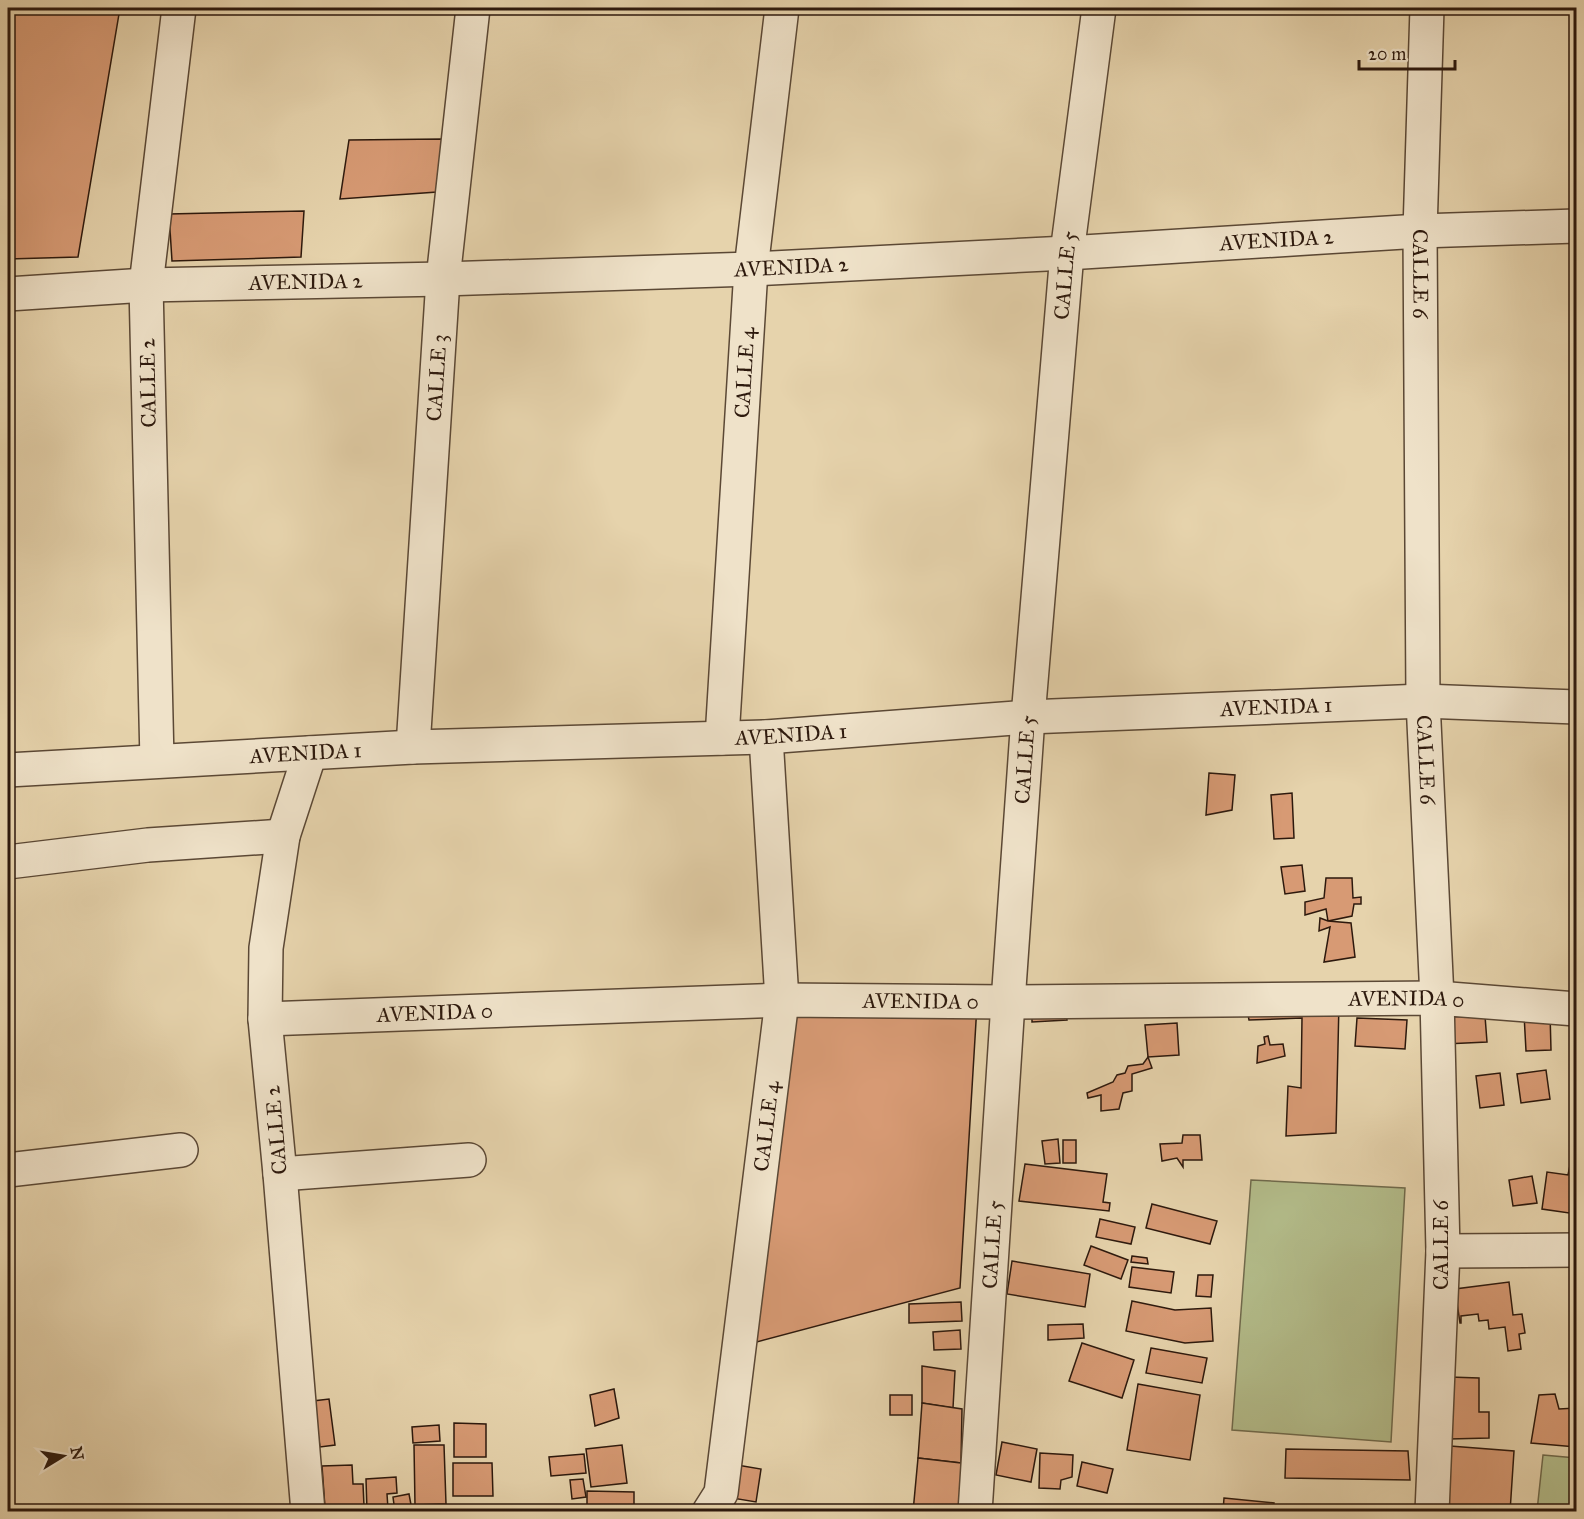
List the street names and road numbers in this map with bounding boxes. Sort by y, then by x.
street label: AVENIDA 2 [1218,223,1335,257]
street label: CALLE 5 [1048,229,1083,321]
street label: CALLE 6 [1407,229,1434,320]
street label: AVENIDA 2 [733,251,850,283]
street label: AVENIDA 2 [247,268,364,296]
street label: CALLE 4 [729,325,760,419]
street label: CALLE 3 [421,333,452,422]
street label: CALLE 2 [134,337,162,428]
street label: AVENIDA 1 [1219,692,1333,722]
street label: CALLE 5 [1009,714,1041,805]
street label: CALLE 6 [1411,714,1441,807]
street label: AVENIDA 1 [734,718,848,751]
street label: AVENIDA 1 [248,737,362,769]
street label: AVENIDA 0 [1347,985,1466,1013]
street label: AVENIDA 0 [861,988,979,1015]
street label: AVENIDA 0 [375,998,493,1028]
street label: CALLE 4 [748,1078,785,1173]
street label: CALLE 2 [259,1084,293,1176]
street label: CALLE 5 [976,1199,1008,1290]
street label: CALLE 6 [1428,1199,1454,1290]

